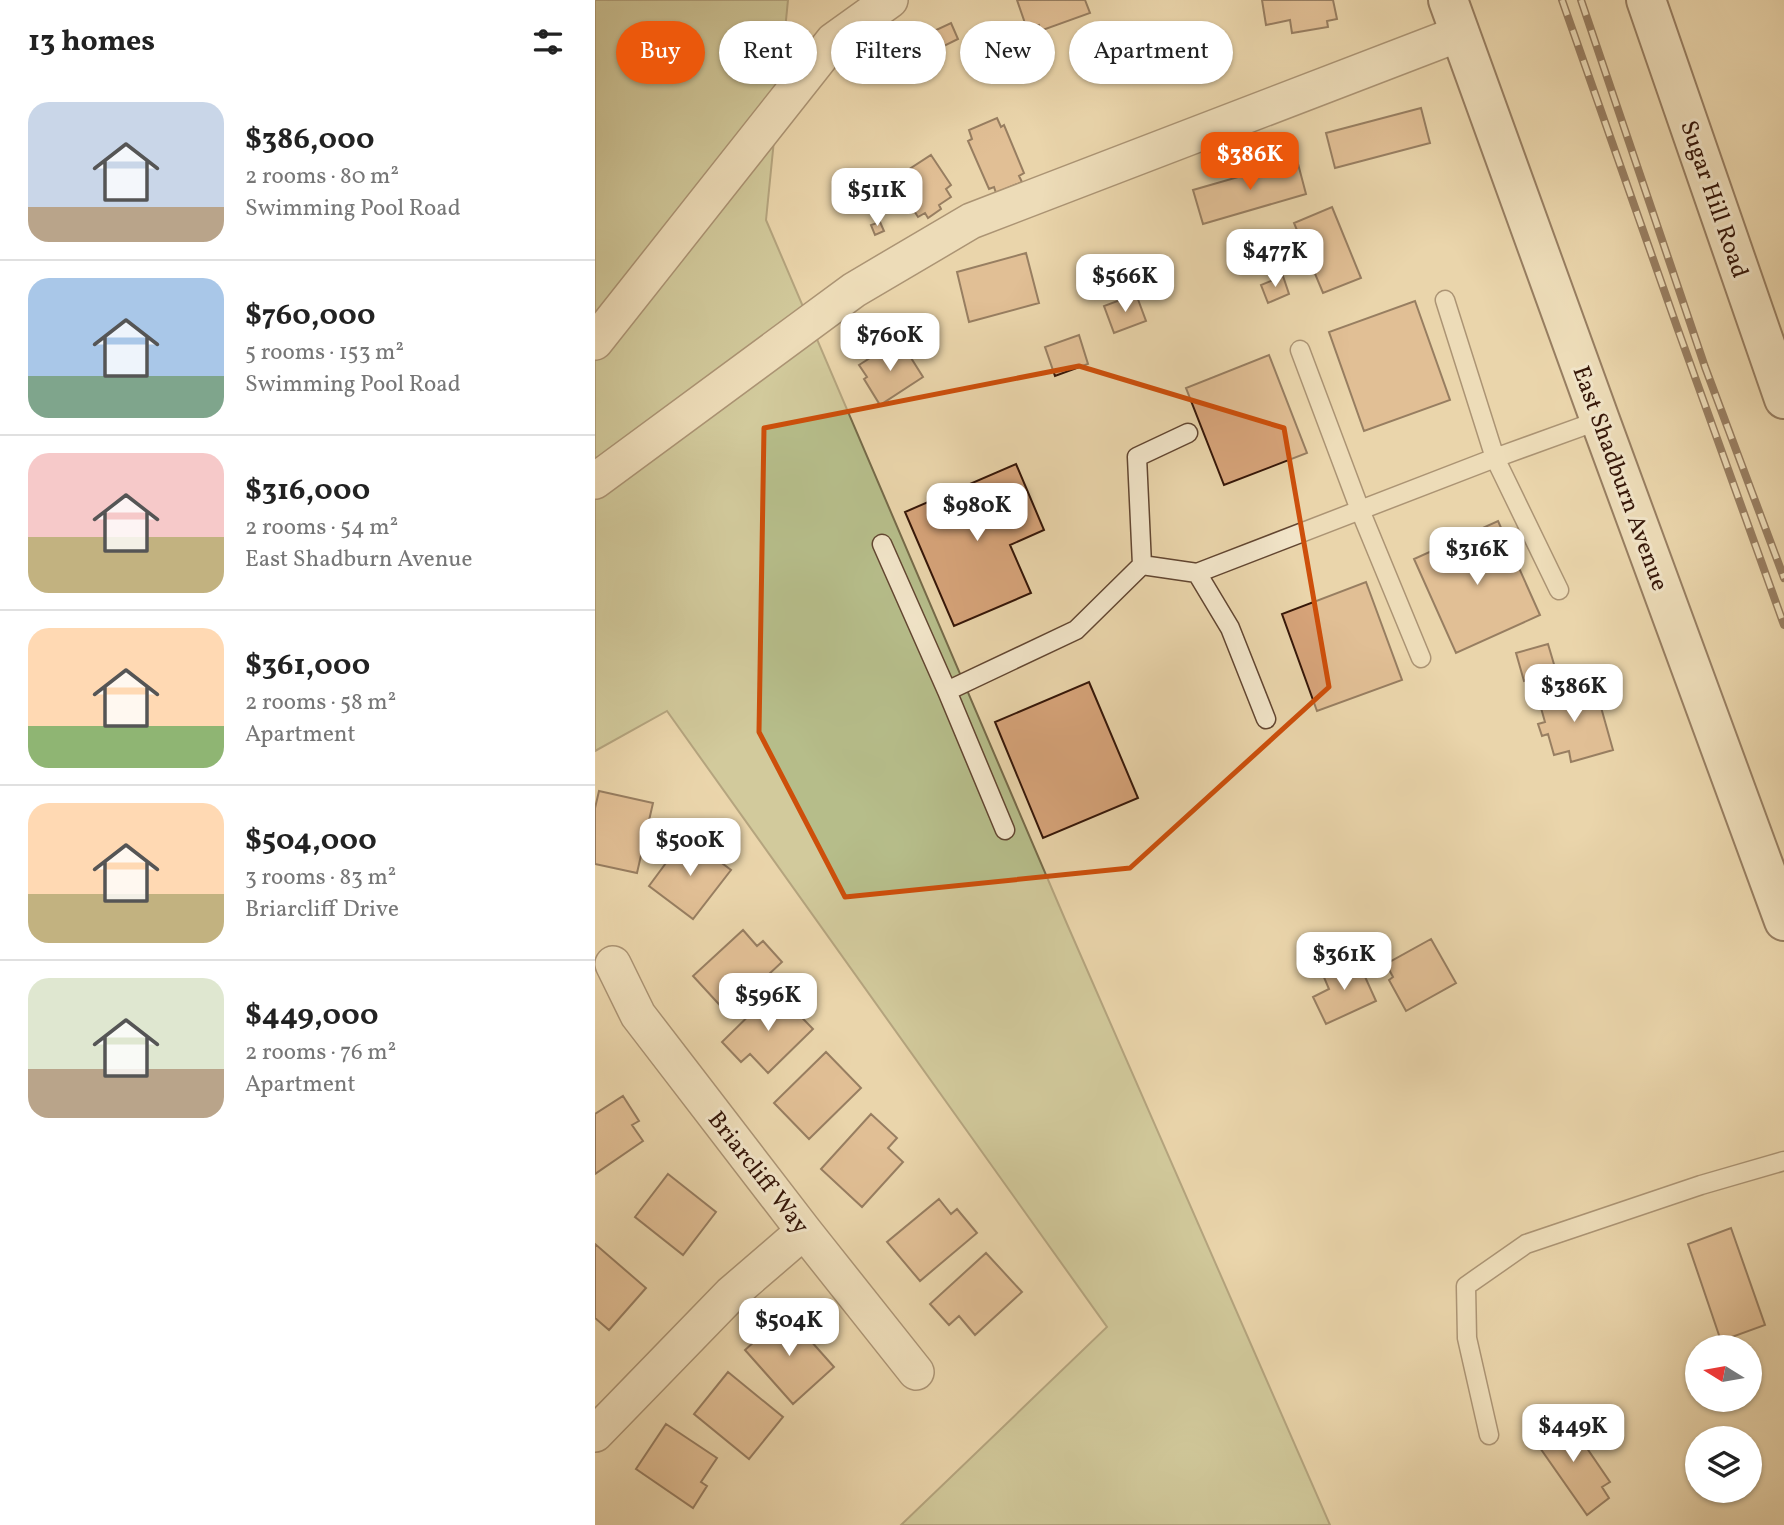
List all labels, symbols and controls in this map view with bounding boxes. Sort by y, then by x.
text: 13 homes [28,21,155,63]
chip: Buy [616,21,705,84]
chip: Rent [719,21,817,84]
chip: Filters [831,21,946,84]
chip: New [960,21,1055,84]
chip: Apartment [1069,21,1233,84]
icon: filters [529,23,567,61]
street label: Sugar Hill Road [1670,116,1756,283]
text: $386,000 [245,119,375,161]
icon: home [84,130,168,214]
pin: $386K [1201,132,1299,192]
text: $386K [1217,139,1283,171]
text: 2 rooms · 80 m² [245,161,399,193]
pin: $511K [828,168,926,228]
text: $511K [847,175,907,207]
text: Swimming Pool Road [245,193,461,225]
pin: $477K [1226,230,1324,289]
text: $477K [1242,236,1308,268]
pin: $566K [1076,254,1174,314]
text: $566K [1092,261,1158,293]
text: $760,000 [245,295,375,337]
icon: home [84,306,168,390]
pin: $760K [841,314,939,373]
text: $760K [856,320,924,352]
text: 5 rooms · 153 m² [245,337,404,369]
street label: East Shadburn Avenue [1563,361,1676,596]
text: Swimming Pool Road [245,369,461,401]
text: $316,000 [245,470,370,512]
icon: home [84,481,168,565]
pin: $980K [928,484,1026,543]
text: $980K [943,490,1011,522]
text: 2 rooms · 54 m² [245,512,398,544]
pin: $316K [1428,528,1526,587]
text: $316K [1445,534,1509,566]
text: East Shadburn Avenue [245,544,472,576]
text: $361,000 [245,645,370,687]
icon: home [84,656,168,740]
pin: $386K [1525,664,1623,724]
text: $386K [1541,671,1607,703]
text: 2 rooms · 58 m² [245,687,396,719]
text: Apartment [245,719,356,751]
pin: $500K [641,818,739,878]
text: $504,000 [245,820,377,862]
text: $500K [656,825,724,857]
icon: home [84,831,168,915]
text: 3 rooms · 83 m² [245,862,396,894]
text: Briarcliff Drive [245,894,399,926]
pin: $361K [1295,932,1393,992]
text: $361K [1312,939,1376,971]
pin: $596K [719,974,817,1033]
text: $596K [735,980,801,1012]
text: $449,000 [245,995,379,1037]
icon: home [84,1006,168,1090]
text: 2 rooms · 76 m² [245,1037,396,1069]
text: Apartment [245,1069,356,1101]
street label: Briarcliff Way [699,1105,816,1242]
pin: $504K [740,1298,838,1358]
text: $504K [755,1305,823,1337]
north arrow [1685,1335,1762,1412]
map controls [1685,1335,1762,1503]
pin: $449K [1524,1404,1622,1464]
text: $449K [1538,1411,1608,1443]
button: layers [1685,1426,1762,1503]

